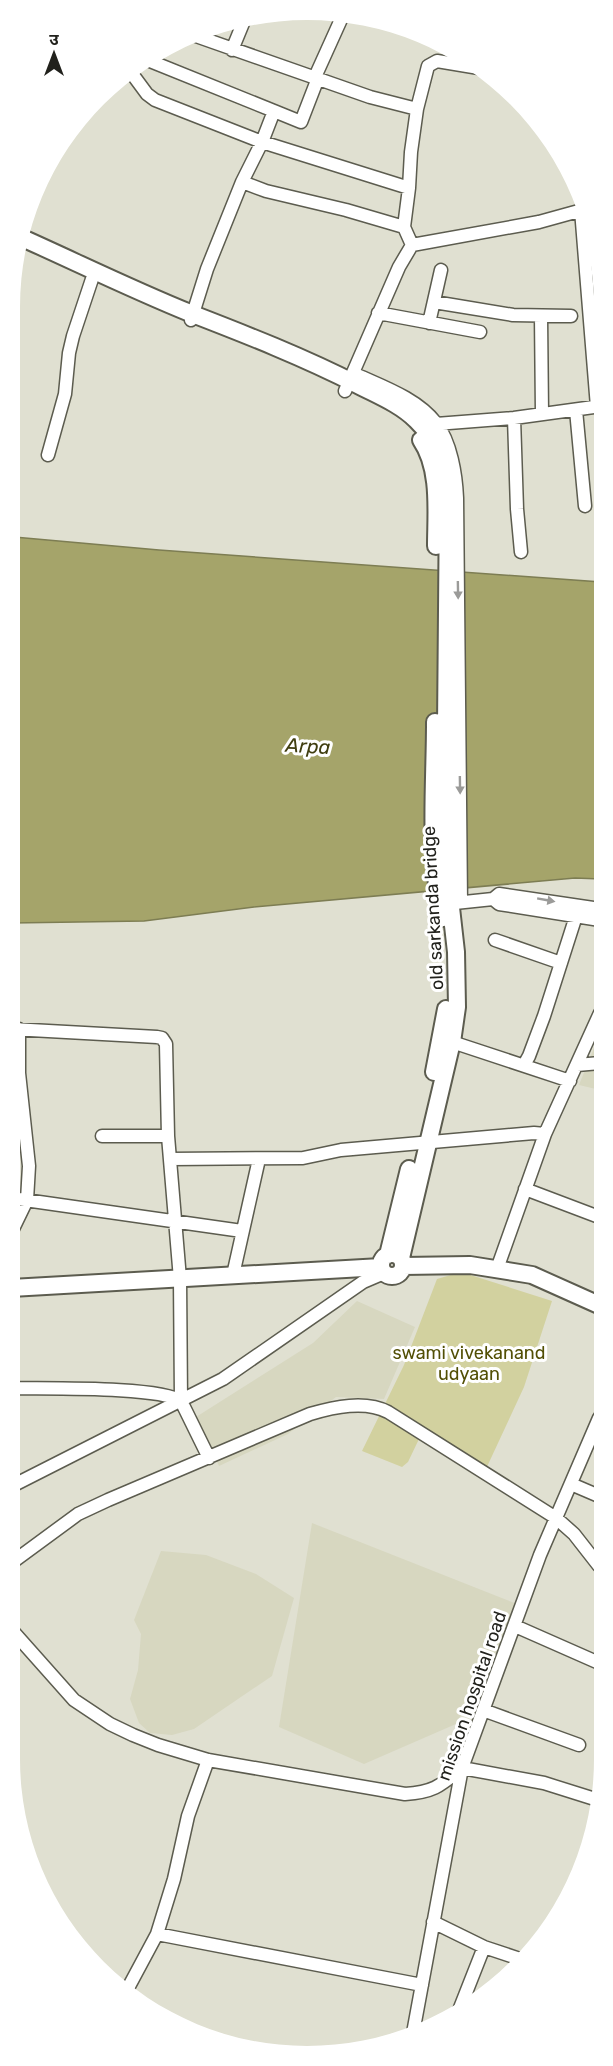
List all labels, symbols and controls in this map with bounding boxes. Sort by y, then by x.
north arrow [24,24,84,84]
text: उ [49,30,59,49]
one-way arrow [453,581,463,600]
water label: Arpa [284,733,331,759]
one-way arrow [455,776,465,795]
street label: old sarkanda bridge [418,825,448,991]
one-way arrow [536,896,555,905]
park label: swami vivekanand udyaan [393,1342,545,1385]
street label: mission hospital road [433,1608,511,1784]

